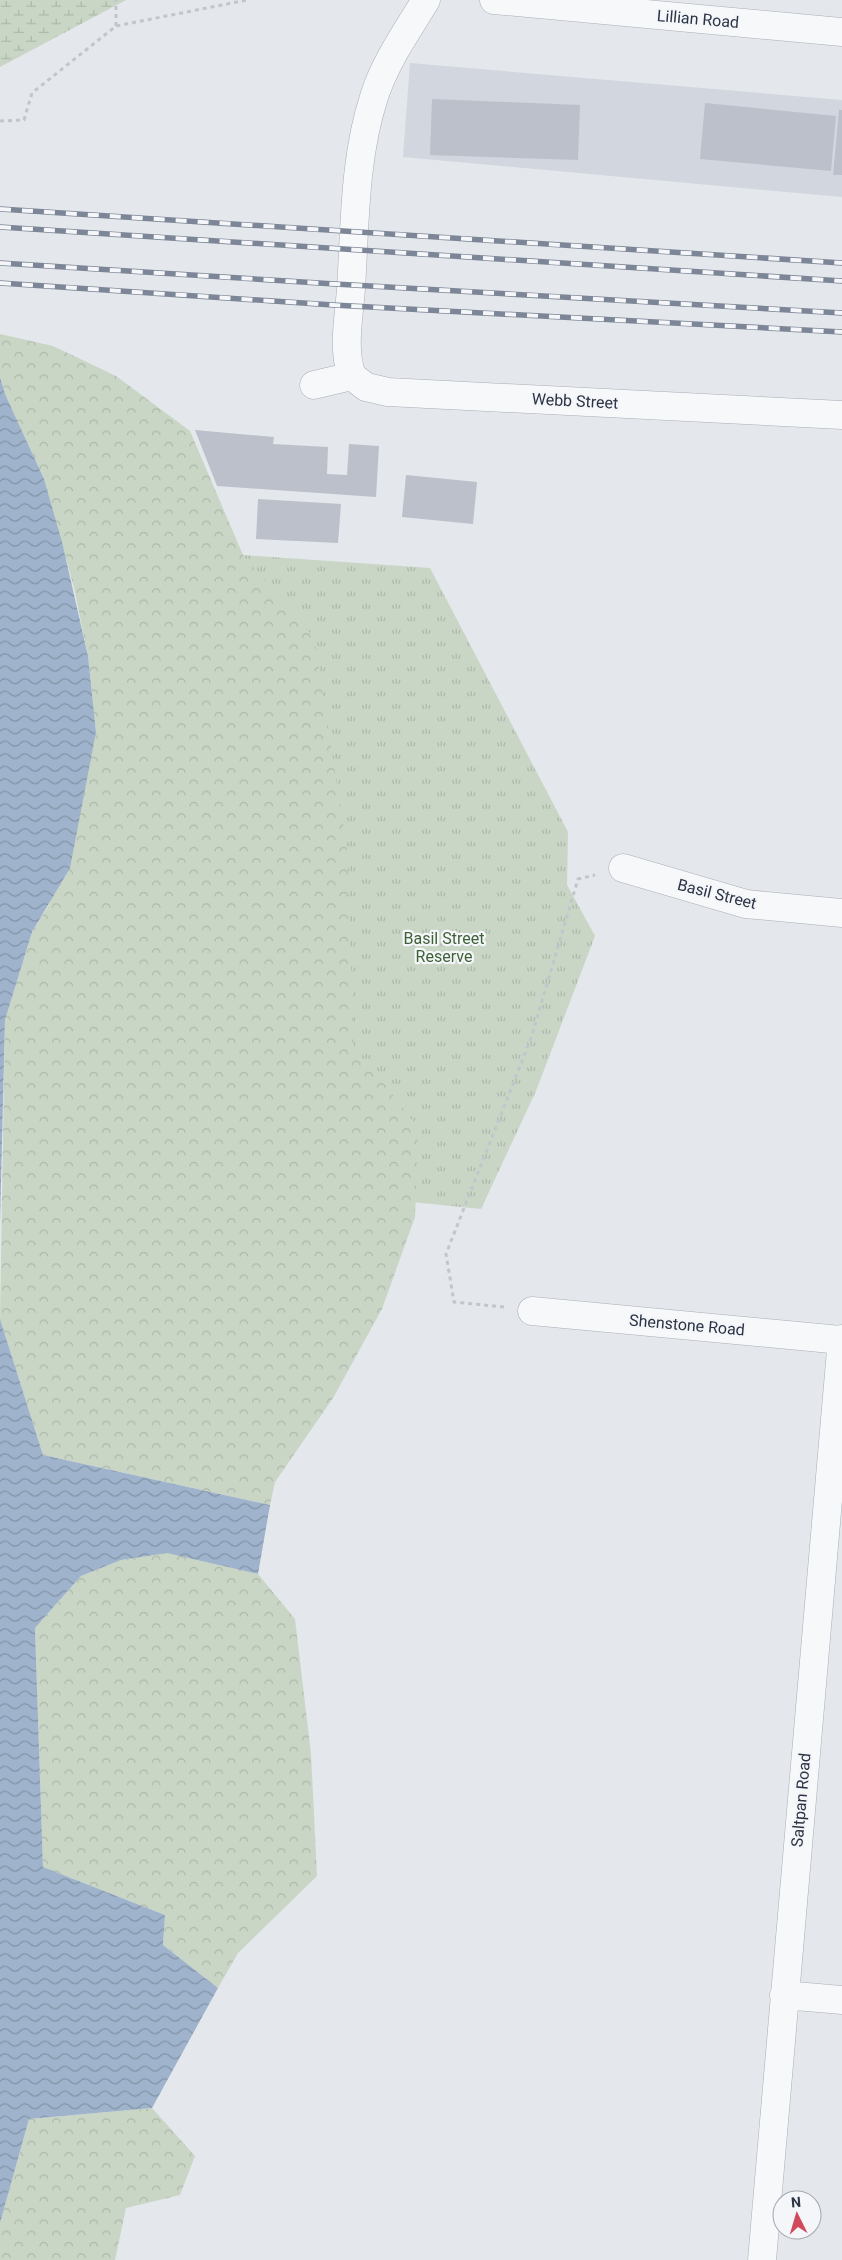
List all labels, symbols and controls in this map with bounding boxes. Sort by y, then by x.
street label: Lillian Road [656,6,740,32]
street label: Webb Street [531,389,619,413]
street label: Basil Street [675,875,759,913]
park label: Basil Street Reserve [404,929,484,966]
street label: Shenstone Road [628,1310,746,1340]
street label: Saltpan Road [787,1752,815,1848]
north arrow [772,2190,822,2240]
text: N [790,2194,801,2210]

